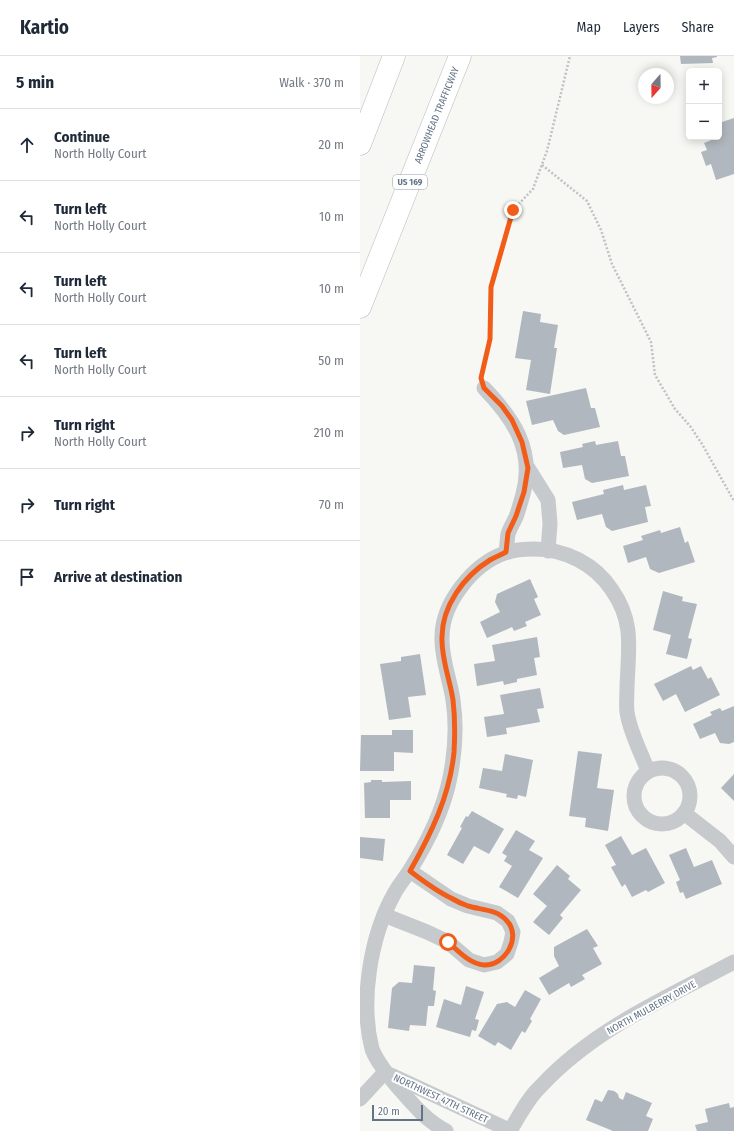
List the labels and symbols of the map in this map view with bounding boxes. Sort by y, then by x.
street label: ARROWHEAD TRAFFICWAY [412,65,462,165]
north arrow [638,68,674,104]
road number: US 169 [393,175,427,189]
route end [504,201,522,219]
route start [439,933,457,951]
street label: NORTH MULBERRY DRIVE [605,978,698,1037]
street label: NORTHWEST 47TH STREET [392,1072,490,1126]
scale bar [372,1103,423,1122]

